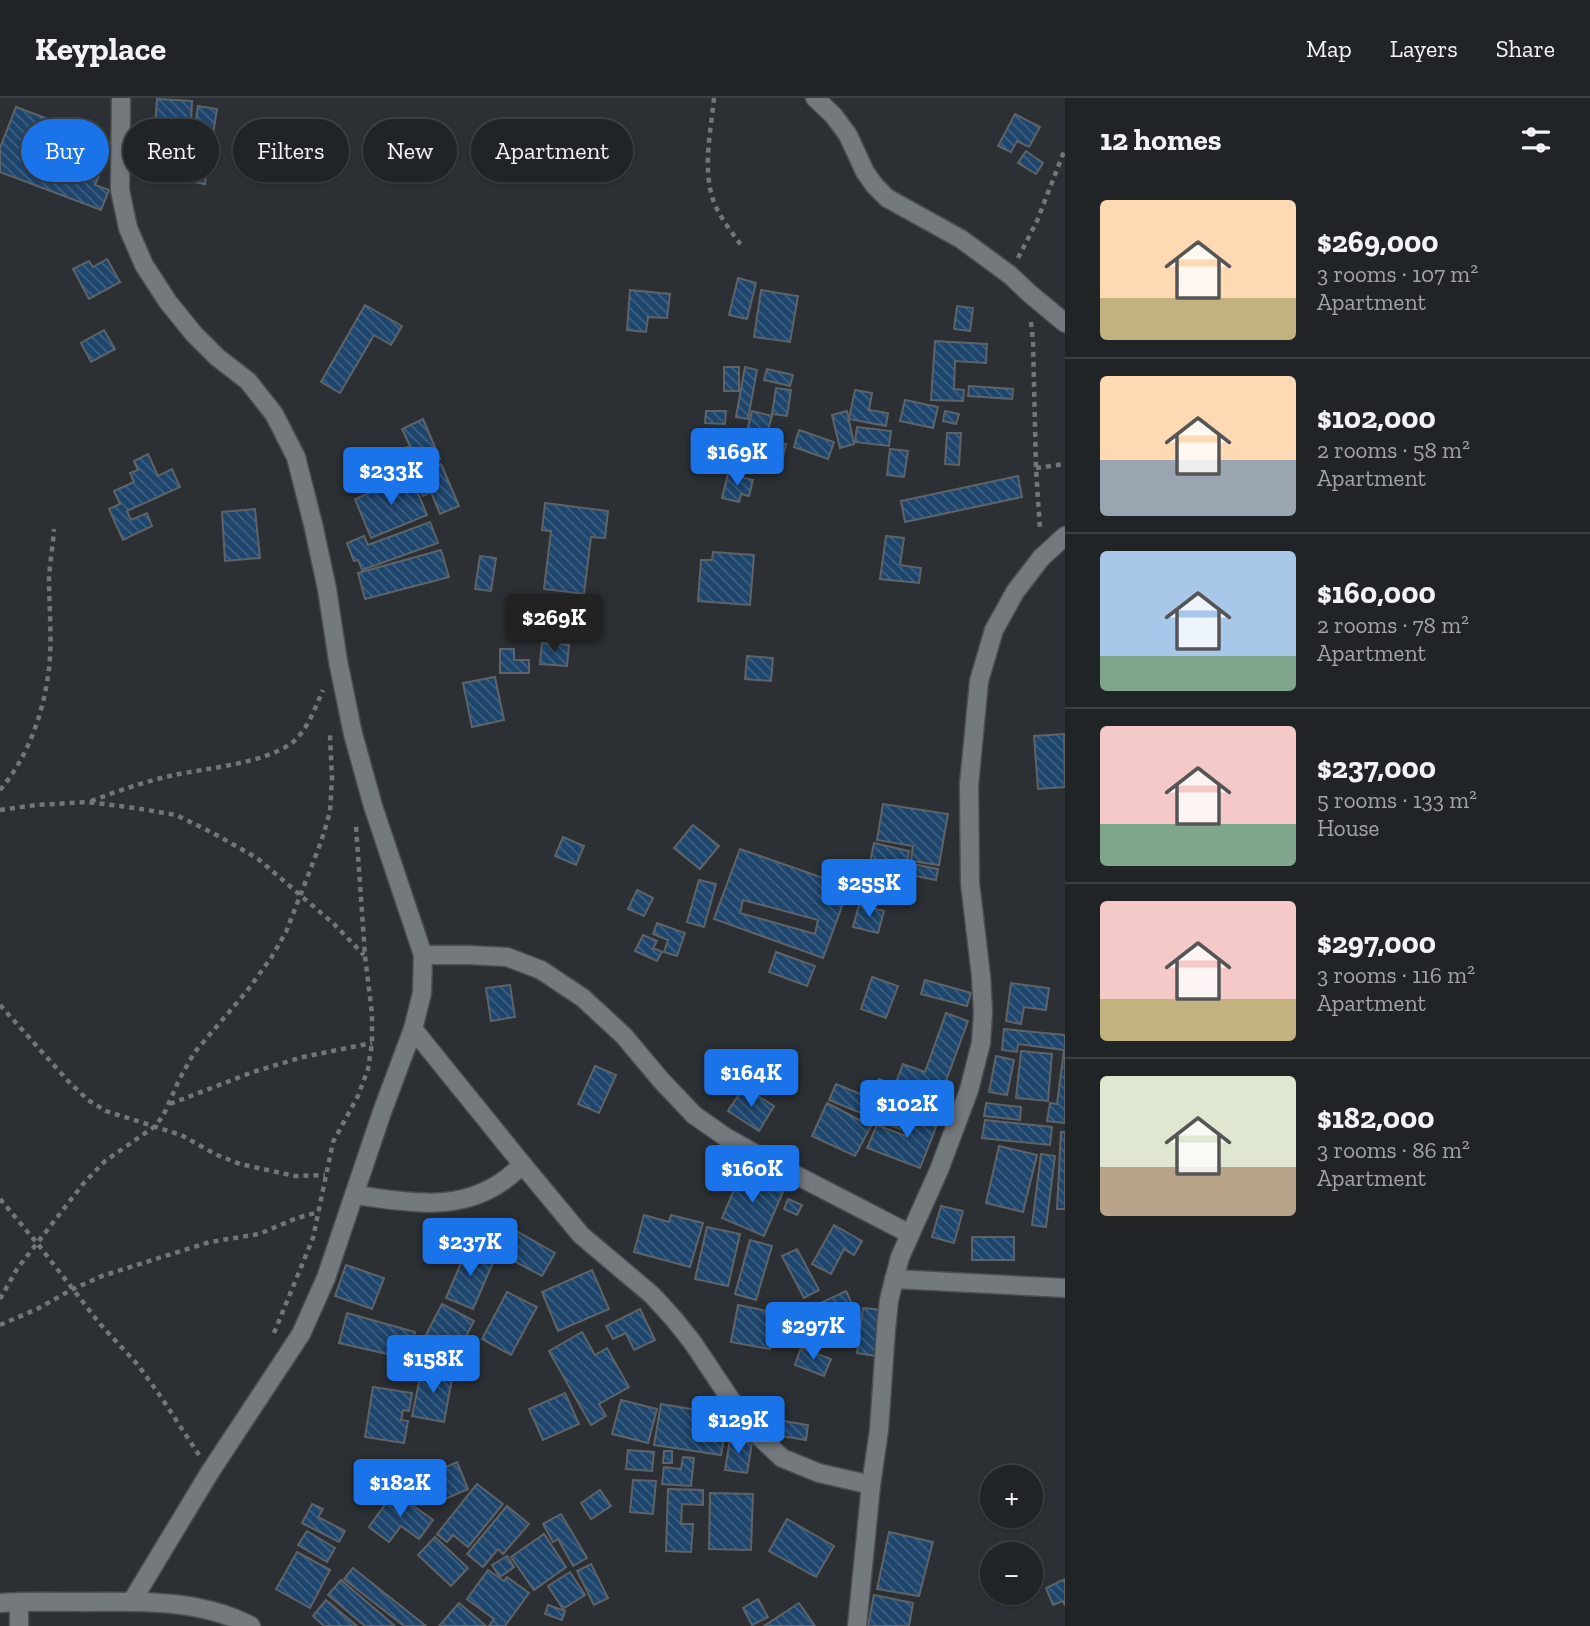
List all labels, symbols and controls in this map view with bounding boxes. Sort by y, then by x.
text: Keyplace [35,29,166,68]
text: Map [1306,34,1352,63]
text: Layers [1390,34,1458,63]
text: Share [1496,34,1555,63]
chip: Buy [21,119,109,182]
chip: Rent [123,119,219,182]
chip: Filters [233,119,349,182]
chip: New [363,119,457,182]
chip: Apartment [471,119,633,182]
icon: filters [1517,121,1555,159]
text: 12 homes [1100,122,1222,158]
text: $269,000 [1317,224,1438,260]
icon: home [1156,228,1240,312]
text: 3 rooms · 107 m² [1317,260,1478,288]
text: Apartment [1317,288,1426,316]
text: $102,000 [1317,400,1436,436]
icon: home [1156,404,1240,488]
pin: $169K [688,428,786,488]
text: 2 rooms · 58 m² [1317,436,1470,464]
text: $169K [707,437,767,465]
pin: $233K [342,448,440,507]
text: $233K [359,456,423,484]
text: Apartment [1317,464,1426,492]
text: $160,000 [1317,575,1436,611]
icon: home [1156,579,1240,663]
pin: $269K [505,594,603,654]
text: $269K [522,603,586,631]
text: 2 rooms · 78 m² [1317,611,1469,639]
text: Apartment [1317,639,1426,667]
text: $237,000 [1317,750,1436,786]
icon: home [1156,754,1240,838]
text: 5 rooms · 133 m² [1317,786,1477,814]
text: House [1317,814,1379,842]
pin: $255K [820,860,918,919]
text: $255K [837,868,901,896]
text: $297,000 [1317,925,1436,961]
icon: home [1156,929,1240,1013]
text: 3 rooms · 116 m² [1317,961,1475,989]
text: Apartment [1317,989,1426,1017]
pin: $164K [702,1049,800,1109]
text: $164K [720,1058,782,1086]
pin: $102K [858,1080,956,1140]
text: $102K [876,1089,938,1117]
text: $182,000 [1317,1100,1435,1136]
icon: home [1156,1104,1240,1188]
text: 3 rooms · 86 m² [1317,1136,1470,1164]
pin: $160K [703,1146,801,1205]
text: $160K [721,1154,783,1182]
text: Apartment [1317,1164,1426,1192]
pin: $237K [421,1218,519,1278]
text: $237K [439,1227,501,1255]
pin: $297K [764,1302,862,1362]
text: $297K [782,1311,844,1339]
pin: $158K [384,1336,482,1395]
text: $158K [403,1344,463,1372]
pin: $129K [689,1396,787,1456]
text: $129K [708,1405,768,1433]
pin: $182K [351,1460,449,1519]
map controls [980,1465,1043,1605]
button: + [980,1465,1043,1528]
text: $182K [370,1468,430,1496]
button: − [980,1542,1043,1605]

